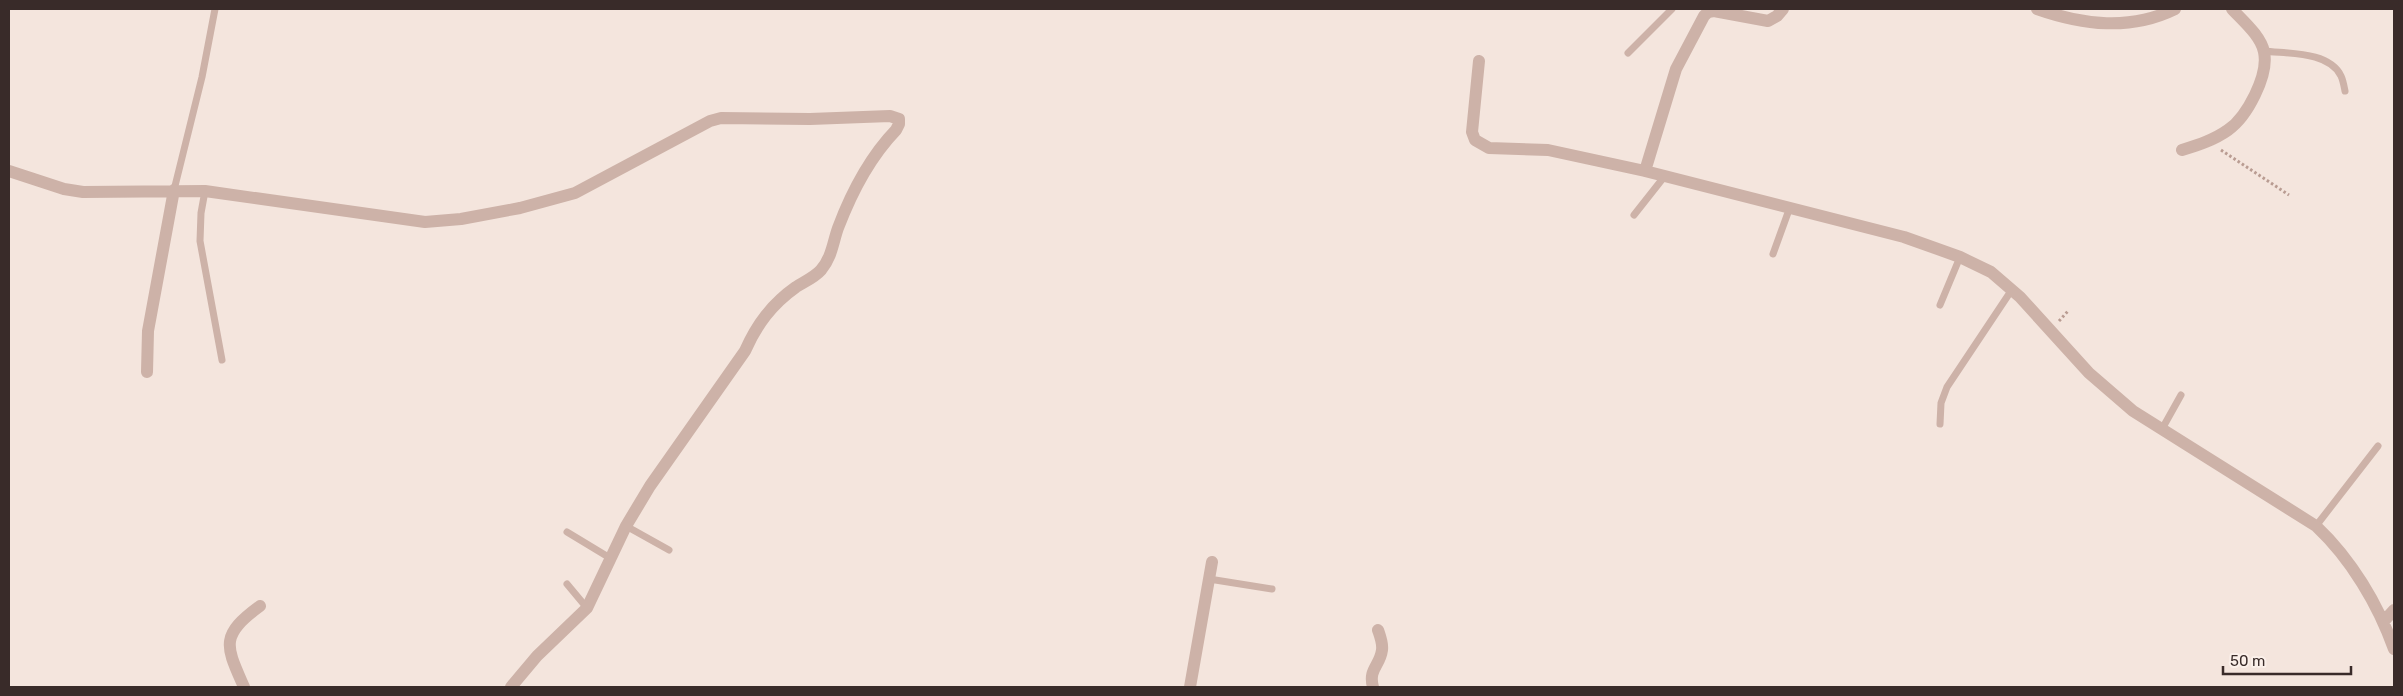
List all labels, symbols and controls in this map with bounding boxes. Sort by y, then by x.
scale bar [2223,644,2350,676]
text: 50 m [2230,652,2265,670]

